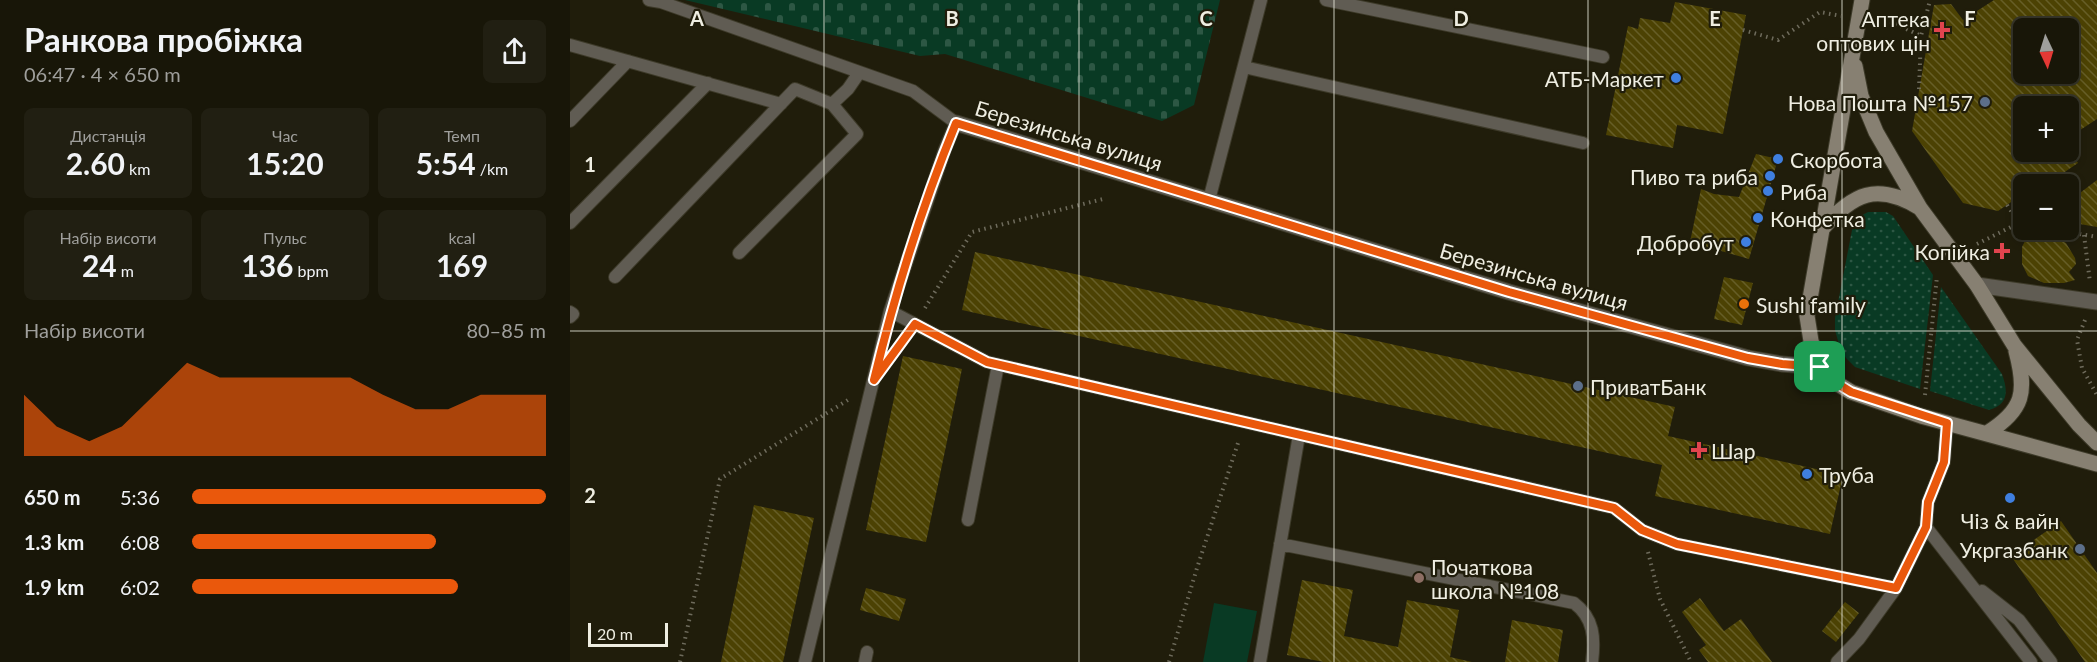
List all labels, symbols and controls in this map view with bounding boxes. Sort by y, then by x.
text: A [689,6,704,30]
text: B [945,6,959,30]
text: C [1199,6,1213,30]
text: D [1453,6,1469,30]
text: E [1709,6,1721,30]
place label: Аптека оптових цін [1816,6,1930,55]
text: F [1964,6,1976,30]
north arrow [2013,18,2079,84]
map controls [2013,18,2079,240]
text: Ранкова пробіжка [24,19,303,59]
button: share [483,20,546,83]
marker: Аптека оптових цін [1935,23,1949,37]
text: 06:47 · 4 × 650 m [24,62,181,86]
place label: АТБ-Маркет [1545,66,1664,91]
marker: АТБ-Маркет [1669,71,1683,85]
place label: Нова Пошта №157 [1788,90,1973,115]
street label: Березинська вулиця [972,95,1166,175]
marker: Нова Пошта №157 [1978,95,1992,109]
button: + [2013,96,2079,162]
text: Дистанція [70,126,146,145]
text: Час [272,126,298,145]
text: Темп [444,126,480,145]
text: 2.60 [66,145,125,181]
text: 15:20 [246,145,324,181]
text: 5:54 [416,145,476,181]
place label: Скорбота [1790,147,1883,172]
text: 1 [584,152,596,176]
marker: Скорбота [1771,152,1785,166]
text: km [125,159,150,178]
text: /km [476,159,508,178]
place label: Пиво та риба [1630,164,1758,189]
marker: Пиво та риба [1763,169,1777,183]
button: − [2013,174,2079,240]
place label: Риба [1780,179,1827,204]
marker: Риба [1761,184,1775,198]
place label: Конфетка [1770,206,1865,231]
marker: Конфетка [1751,211,1765,225]
text: Набір висоти [60,228,156,247]
text: Пульс [263,228,307,247]
text: kcal [448,228,476,247]
place label: Добробут [1637,230,1734,255]
marker: Добробут [1739,235,1753,249]
street label: Березинська вулиця [1437,237,1631,315]
place label: Копійка [1915,239,1990,264]
marker: Копійка [1995,244,2009,258]
text: 24 [82,247,117,283]
text: 136 [241,247,294,283]
text: 169 [436,247,488,283]
text: m [117,261,134,280]
text: bpm [294,261,329,280]
place label: Sushi family [1756,292,1866,317]
marker: Sushi family [1737,297,1751,311]
text: Набір висоти [24,318,145,342]
text: 80–85 m [466,318,546,342]
pin [1794,341,1845,392]
icon: arrive [1803,350,1836,383]
place label: ПриватБанк [1590,374,1707,399]
marker: ПриватБанк [1571,379,1585,393]
place label: Шар [1711,438,1756,463]
marker: Шар [1692,443,1706,457]
place label: Труба [1819,462,1874,487]
marker: Труба [1800,467,1814,481]
text: 2 [584,483,596,507]
text: 650 m [24,485,80,509]
text: 5:36 [120,485,160,509]
marker: Чіз & вайн [2003,491,2017,505]
place label: Чіз & вайн [1961,508,2059,533]
text: 1.3 km [24,530,84,554]
text: 6:08 [120,530,160,554]
place label: Укргазбанк [1960,537,2068,562]
marker: Укргазбанк [2073,542,2087,556]
place label: Початкова школа №108 [1431,554,1559,603]
marker: Початкова школа №108 [1412,571,1426,585]
text: 1.9 km [24,575,84,599]
text: 6:02 [120,575,160,599]
scale bar [588,620,668,648]
text: 20 m [597,624,633,643]

